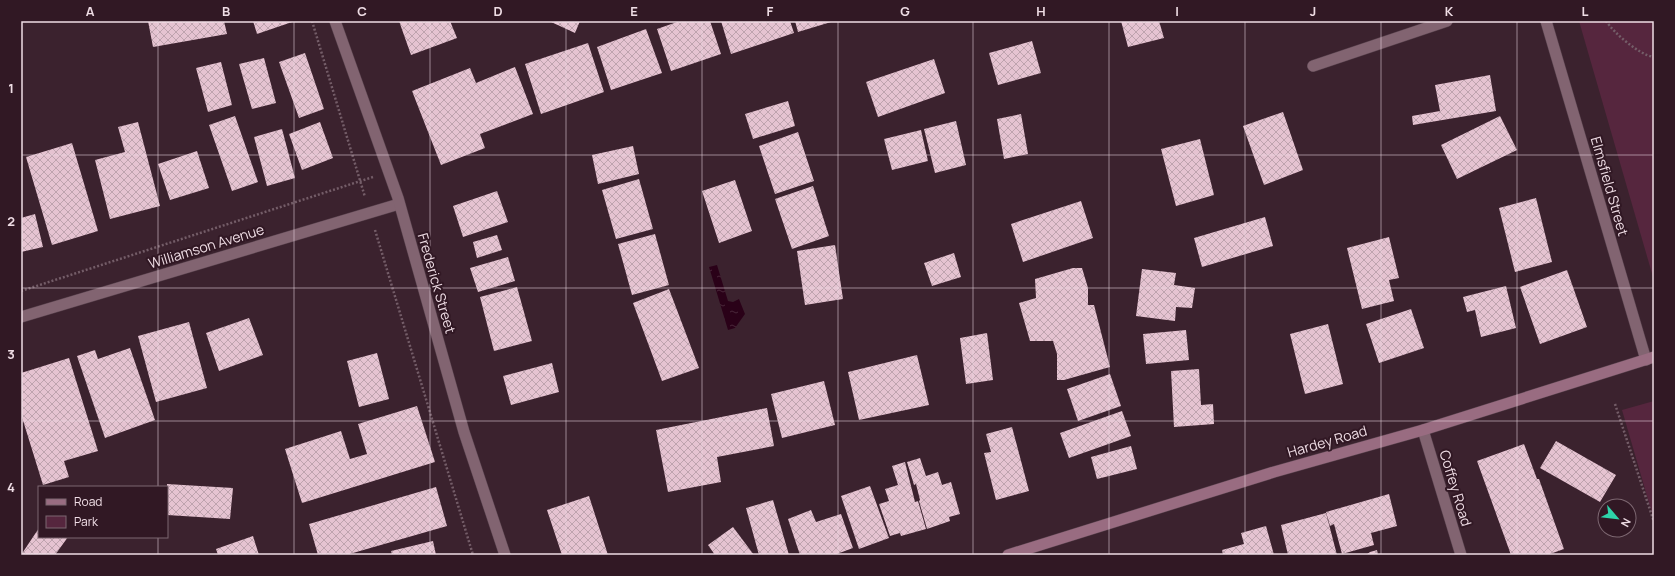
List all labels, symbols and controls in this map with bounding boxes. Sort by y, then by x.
text: A [86,2,95,20]
text: B [222,2,230,20]
text: C [357,2,367,20]
text: D [493,2,503,20]
text: E [630,2,638,20]
text: F [767,2,774,20]
text: G [900,2,910,20]
text: H [1036,2,1046,20]
text: I [1175,2,1179,20]
text: J [1310,2,1316,20]
text: K [1445,2,1454,20]
text: L [1582,2,1589,20]
text: 1 [8,79,14,97]
street label: Elmsfield Street [1587,134,1633,238]
text: 2 [7,212,15,230]
street label: Williamson Avenue [146,219,266,273]
street label: Frederick Street [414,231,461,336]
text: 3 [7,345,15,363]
street label: Hardey Road [1285,421,1369,461]
street label: Coffey Road [1435,448,1477,528]
text: 4 [7,478,15,496]
legend [38,486,168,538]
text: Road [74,493,102,510]
north arrow [1597,498,1637,538]
text: Park [74,513,99,530]
text: N [1618,516,1635,530]

